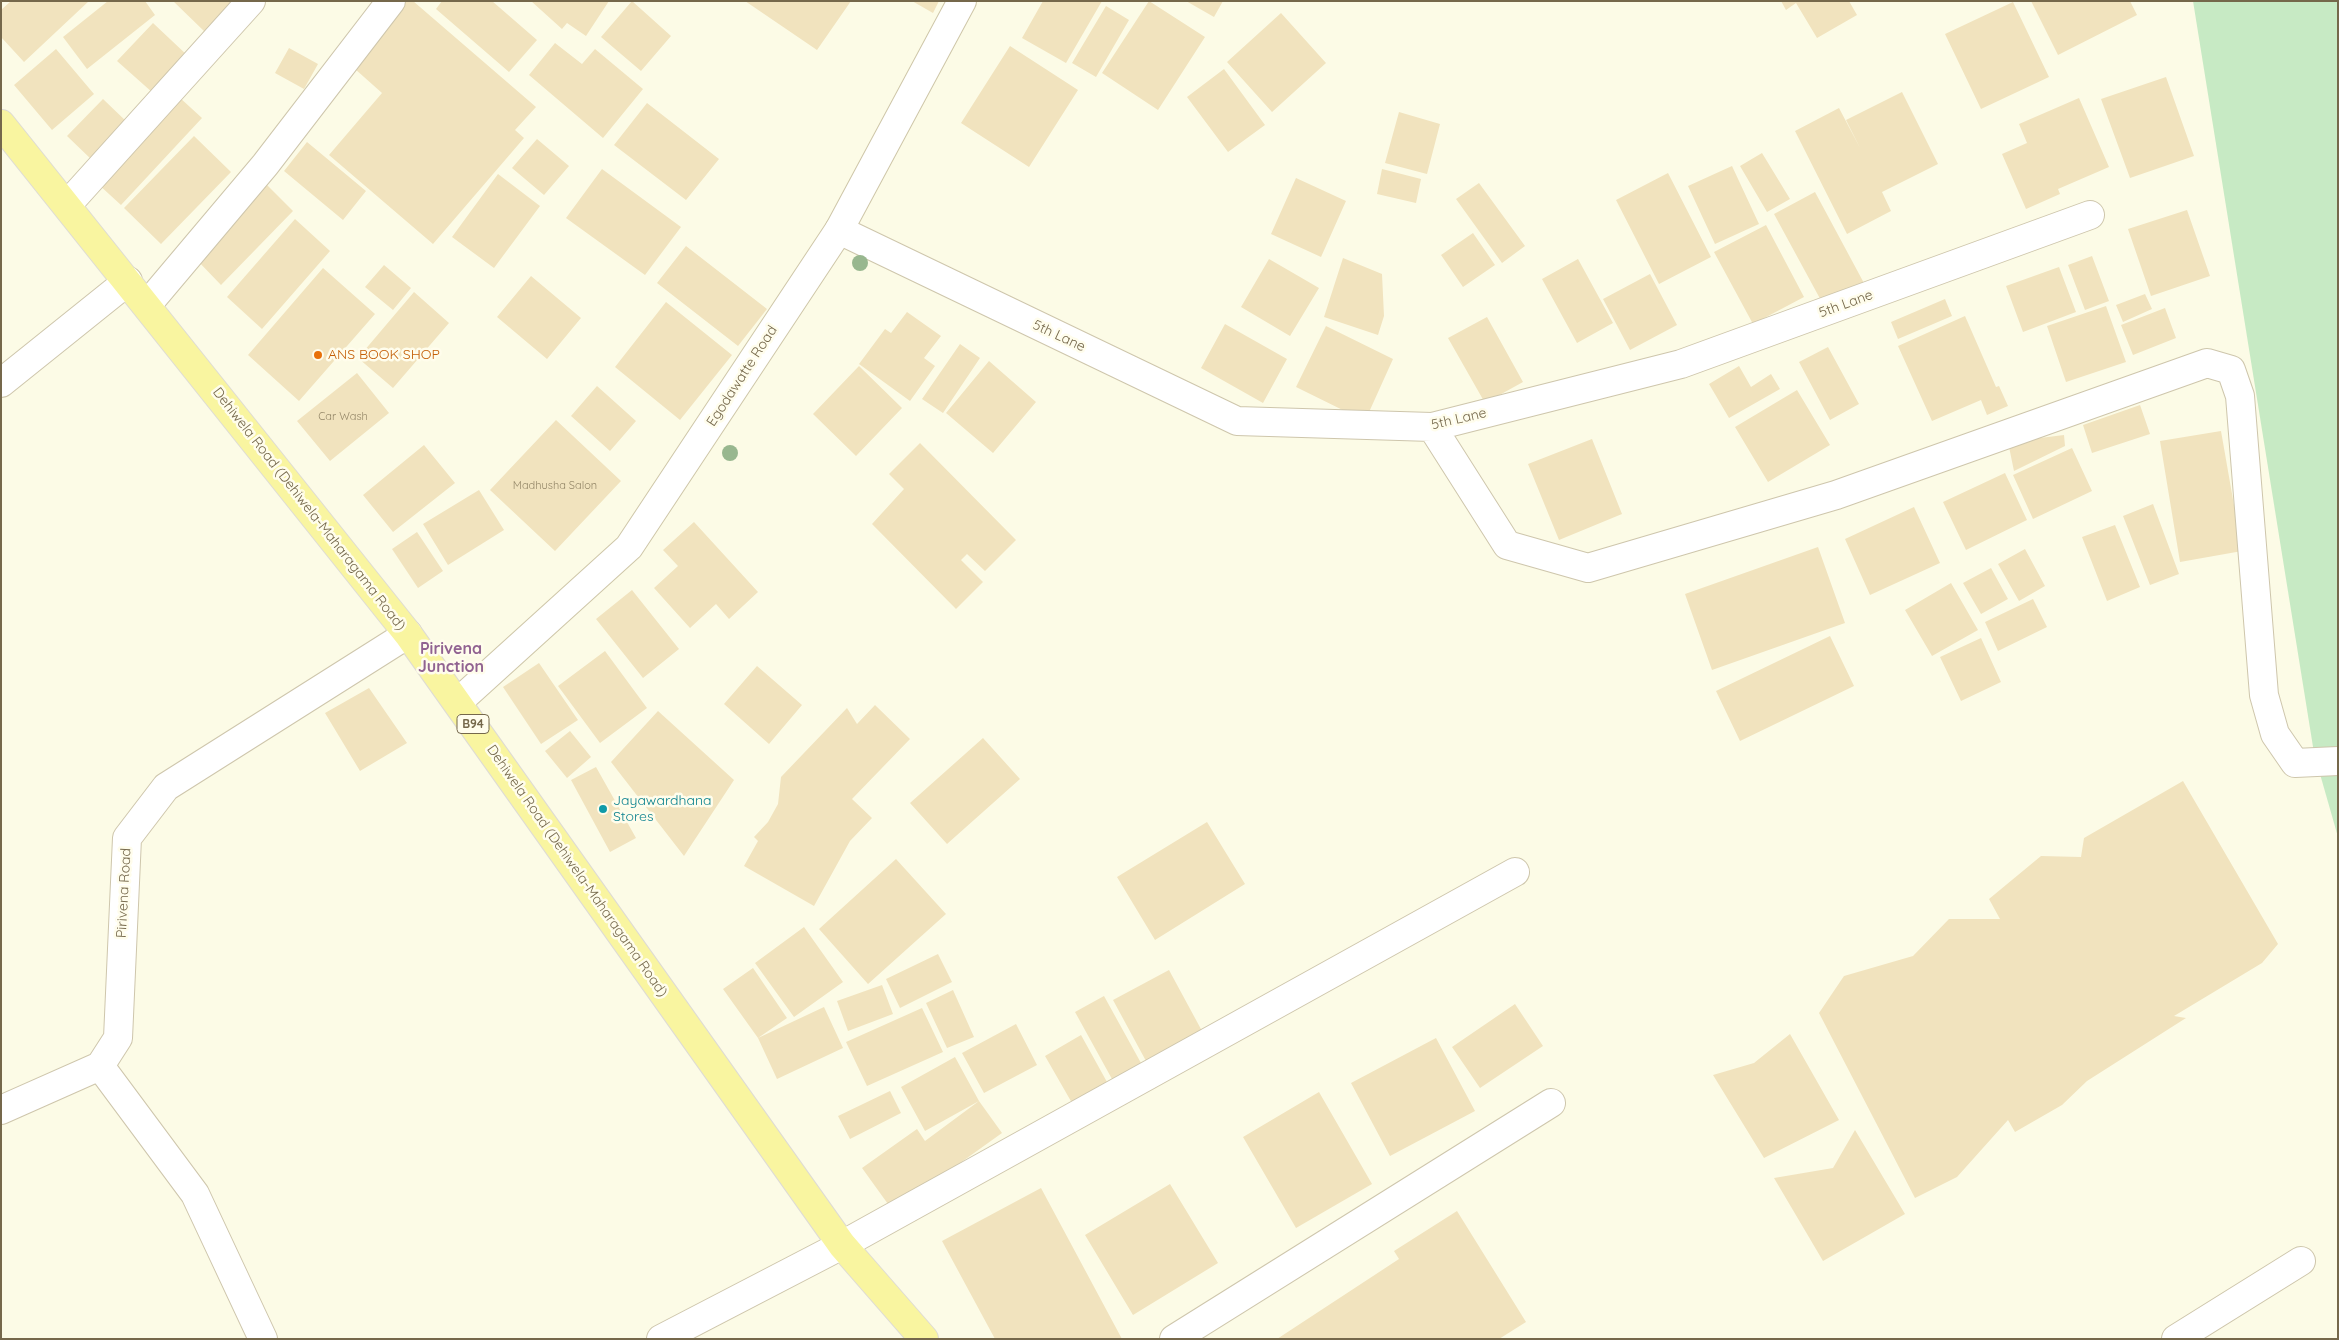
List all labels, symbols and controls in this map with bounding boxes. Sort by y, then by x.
street label: 5th Lane [1817,287,1875,321]
street label: 5th Lane [1030,317,1088,355]
street label: Egodawatte Road [703,323,781,429]
place label: ANS BOOK SHOP [328,347,440,363]
marker: ANS BOOK SHOP [312,349,324,361]
street label: Dehiwela Road (Dehiwela-Maharagama Road) [209,384,409,634]
street label: 5th Lane [1430,405,1488,433]
house number: Car Wash [318,410,368,424]
house number: Madhusha Salon [513,479,597,493]
district label: Pirivena Junction [418,639,484,677]
road number: B94 [457,714,489,734]
street label: Dehiwela Road (Dehiwela-Maharagama Road) [483,742,671,1000]
place label: Jayawardhana Stores [613,793,711,826]
marker: Jayawardhana Stores [597,803,609,815]
street label: Pirivena Road [113,848,135,938]

